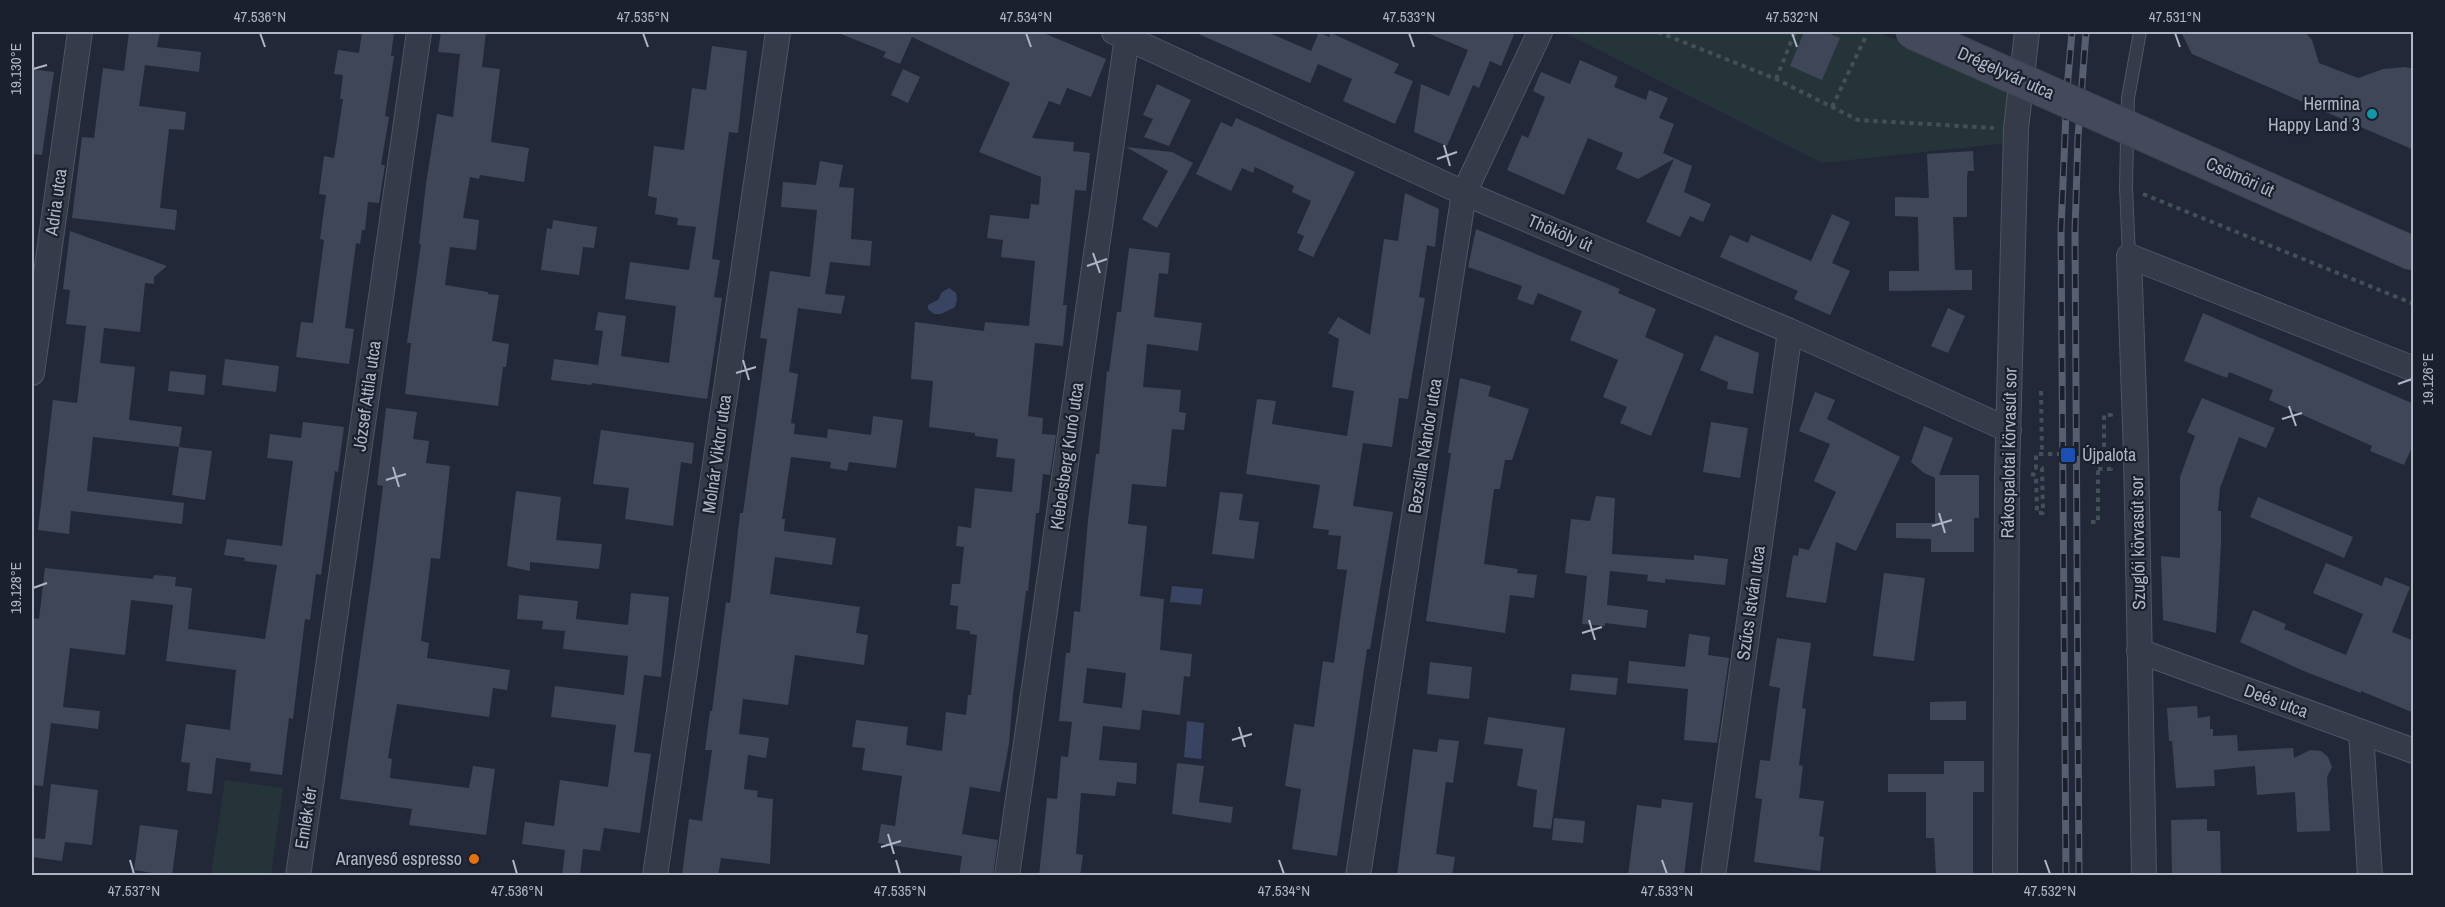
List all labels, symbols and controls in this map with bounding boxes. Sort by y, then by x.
text: 47.536°N [234,6,286,27]
text: 47.535°N [617,6,669,27]
text: 47.534°N [1000,6,1052,27]
text: 47.533°N [1383,6,1435,27]
text: 47.532°N [1766,6,1818,27]
text: 47.531°N [2149,6,2201,27]
street label: Drégelyvár utca [1954,40,2058,105]
text: 19.130°E [5,43,26,95]
place label: Hermina Happy Land 3 [2268,91,2360,137]
marker: Hermina Happy Land 3 [2365,107,2379,121]
street label: Csömöri út [2202,150,2278,203]
street label: Adria utca [38,167,73,238]
street label: Thököly út [1524,208,1596,257]
street label: József Attila utca [346,339,387,453]
text: 19.126°E [2417,353,2438,405]
street label: Rákospalotai körvasút sor [1995,367,2022,539]
street label: Bezsilla Nándor utca [1402,377,1448,515]
street label: Klebelsberg Kunó utca [1044,381,1089,531]
street label: Molnár Viktor utca [696,393,737,515]
place label: Újpalota [2082,442,2136,467]
marker: Újpalota [2059,446,2077,464]
street label: Szuglói körvasút sor [2124,476,2151,610]
street label: Szűcs István utca [1730,544,1771,662]
text: 19.128°E [5,562,26,614]
street label: Deés utca [2241,677,2312,724]
street label: Emlék tér [288,785,323,851]
place label: Aranyeső espresso [335,846,462,871]
marker: Aranyeső espresso [467,852,481,866]
text: 47.537°N [108,880,160,901]
text: 47.536°N [491,880,543,901]
text: 47.535°N [874,880,926,901]
text: 47.534°N [1258,880,1310,901]
text: 47.533°N [1641,880,1693,901]
text: 47.532°N [2024,880,2076,901]

